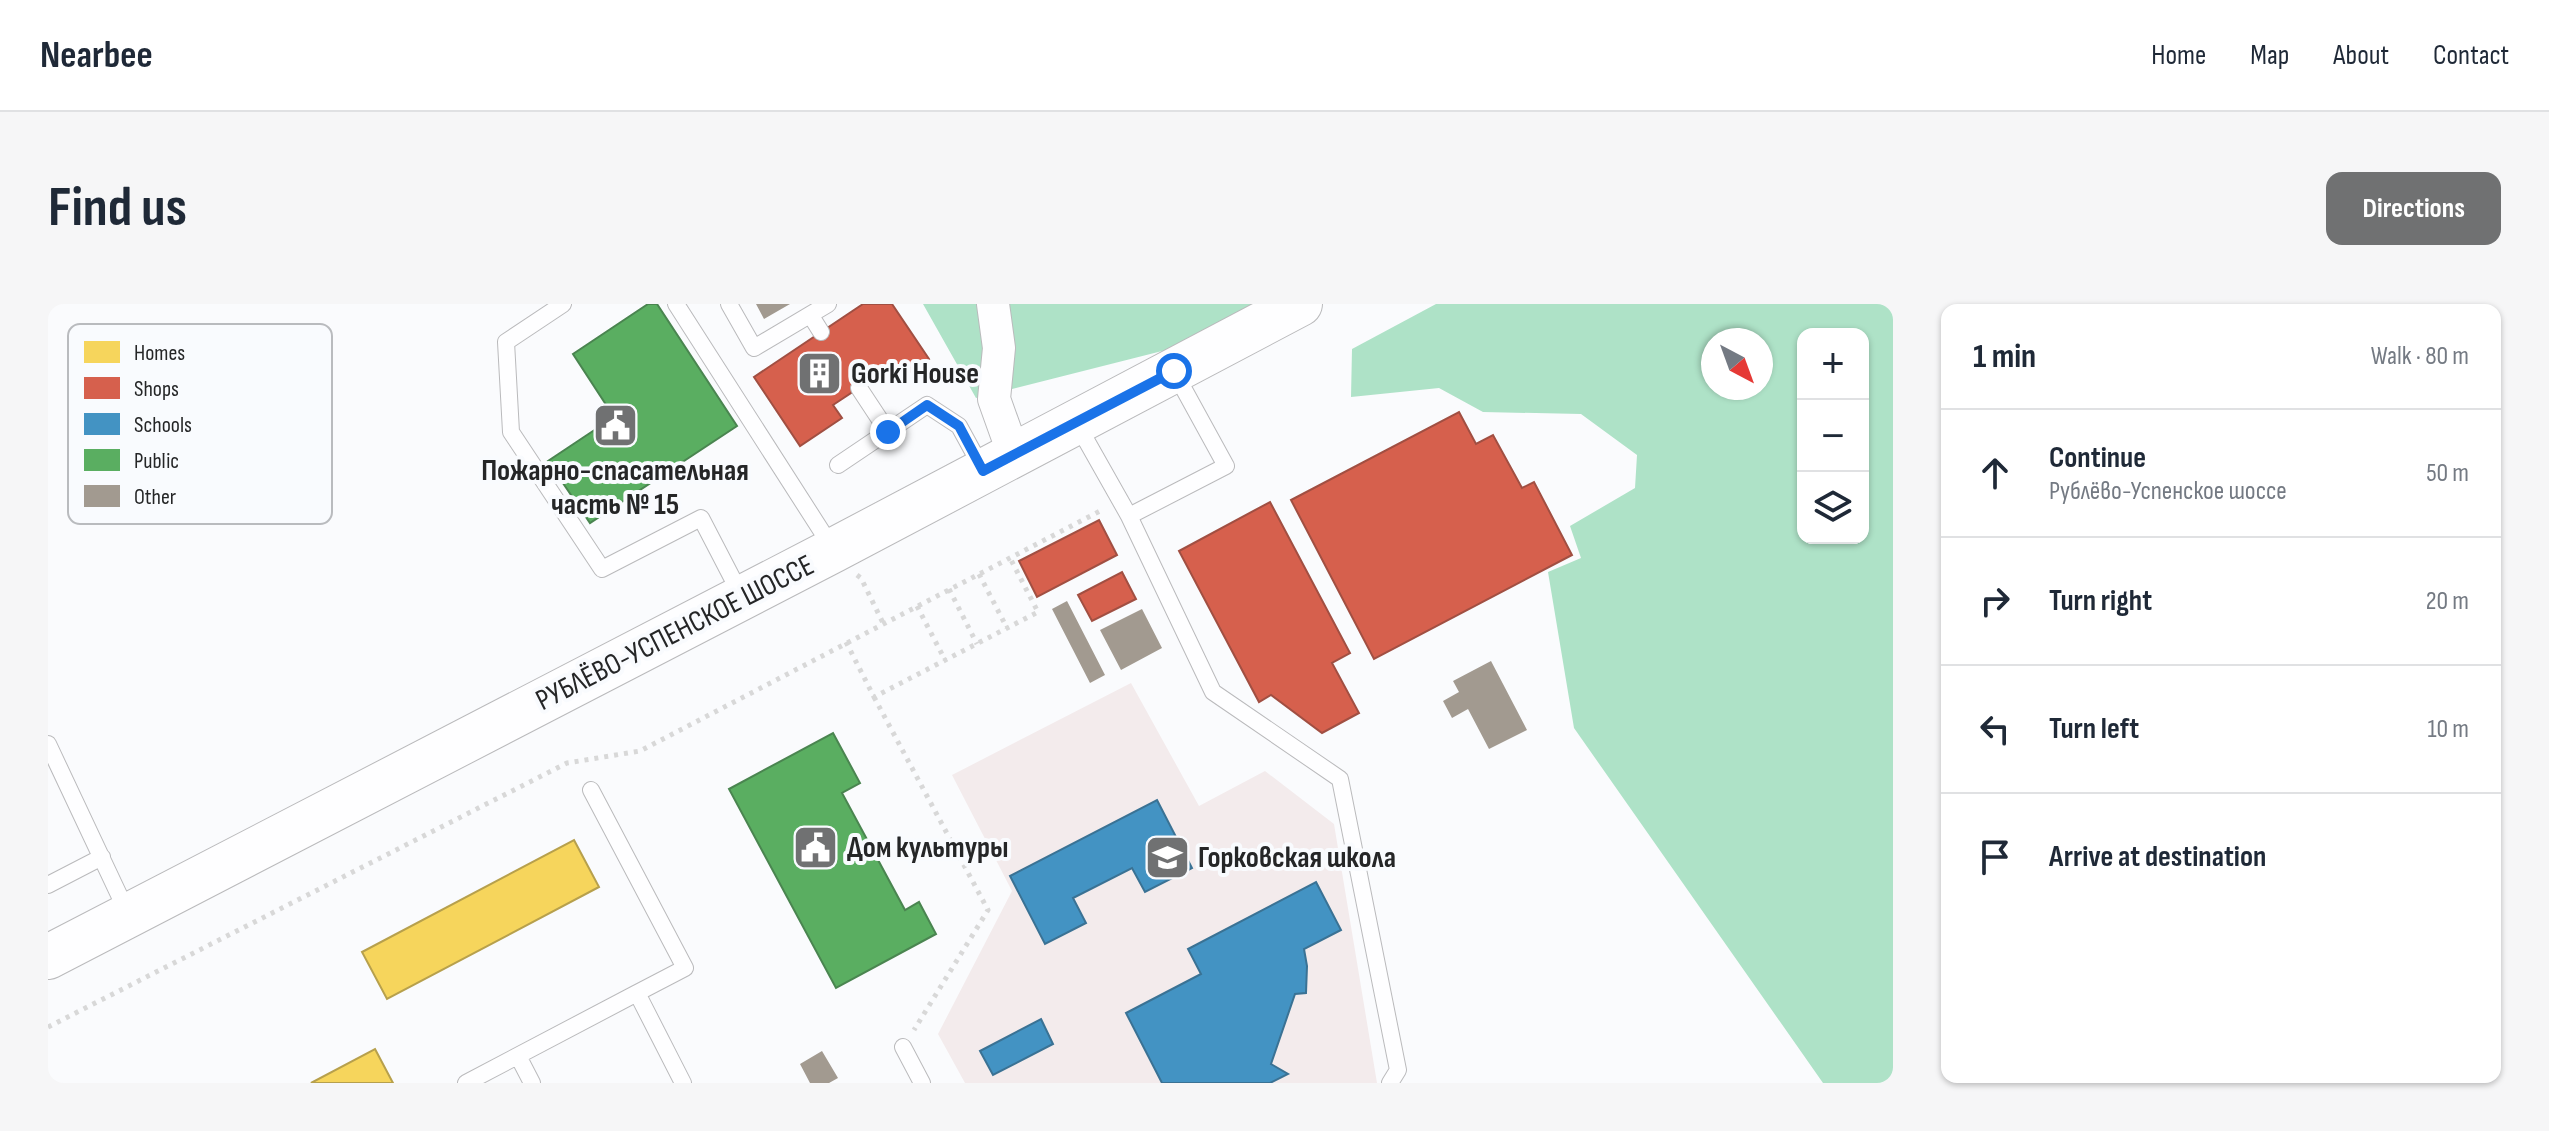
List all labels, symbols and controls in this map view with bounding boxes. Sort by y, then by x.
text: Nearbee [40,33,153,78]
text: Home [2151,39,2206,72]
text: Map [2250,39,2289,72]
text: About [2333,39,2389,72]
text: Contact [2433,39,2509,72]
button: Directions [2326,172,2501,245]
text: Find us [48,175,187,242]
legend [68,324,332,524]
north arrow [1701,328,1773,400]
map controls [1797,328,1869,544]
button: + [1797,328,1869,400]
text: 1 min [1973,336,2036,377]
text: Homes [134,340,185,367]
text: Walk · 80 m [2371,341,2469,372]
building icon: Gorki House [796,350,844,398]
route start [1156,353,1192,389]
place label: Gorki House [851,356,979,392]
text: Shops [134,376,179,403]
button: − [1797,400,1869,472]
public building icon: Пожарно-спасательная часть № 15 [591,401,639,449]
text: Schools [134,412,192,439]
route end [870,414,906,450]
text: Continue [2049,440,2146,476]
text: Public [134,448,179,475]
icon: ahead [1973,451,2017,495]
place label: Пожарно-спасательная часть № 15 [481,453,749,523]
text: 50 m [2426,458,2469,489]
button: layers [1797,472,1869,544]
text: Рублёво-Успенское шоссе [2049,476,2287,507]
text: Other [134,484,176,511]
street label: РУБЛЁВО-УСПЕНСКОЕ ШОССЕ [530,547,820,719]
icon: right [1973,579,2017,623]
text: Turn right [2049,583,2152,619]
text: 20 m [2426,586,2469,617]
icon: left [1973,707,2017,751]
text: Turn left [2049,711,2139,747]
text: 10 m [2427,714,2469,745]
public building icon: Дом культуры [792,824,840,872]
place label: Дом культуры [847,830,1009,866]
school or university icon: Горковская школа [1143,834,1191,882]
icon: arrive [1973,835,2017,879]
text: Arrive at destination [2049,839,2266,875]
place label: Горковская школа [1198,840,1396,876]

